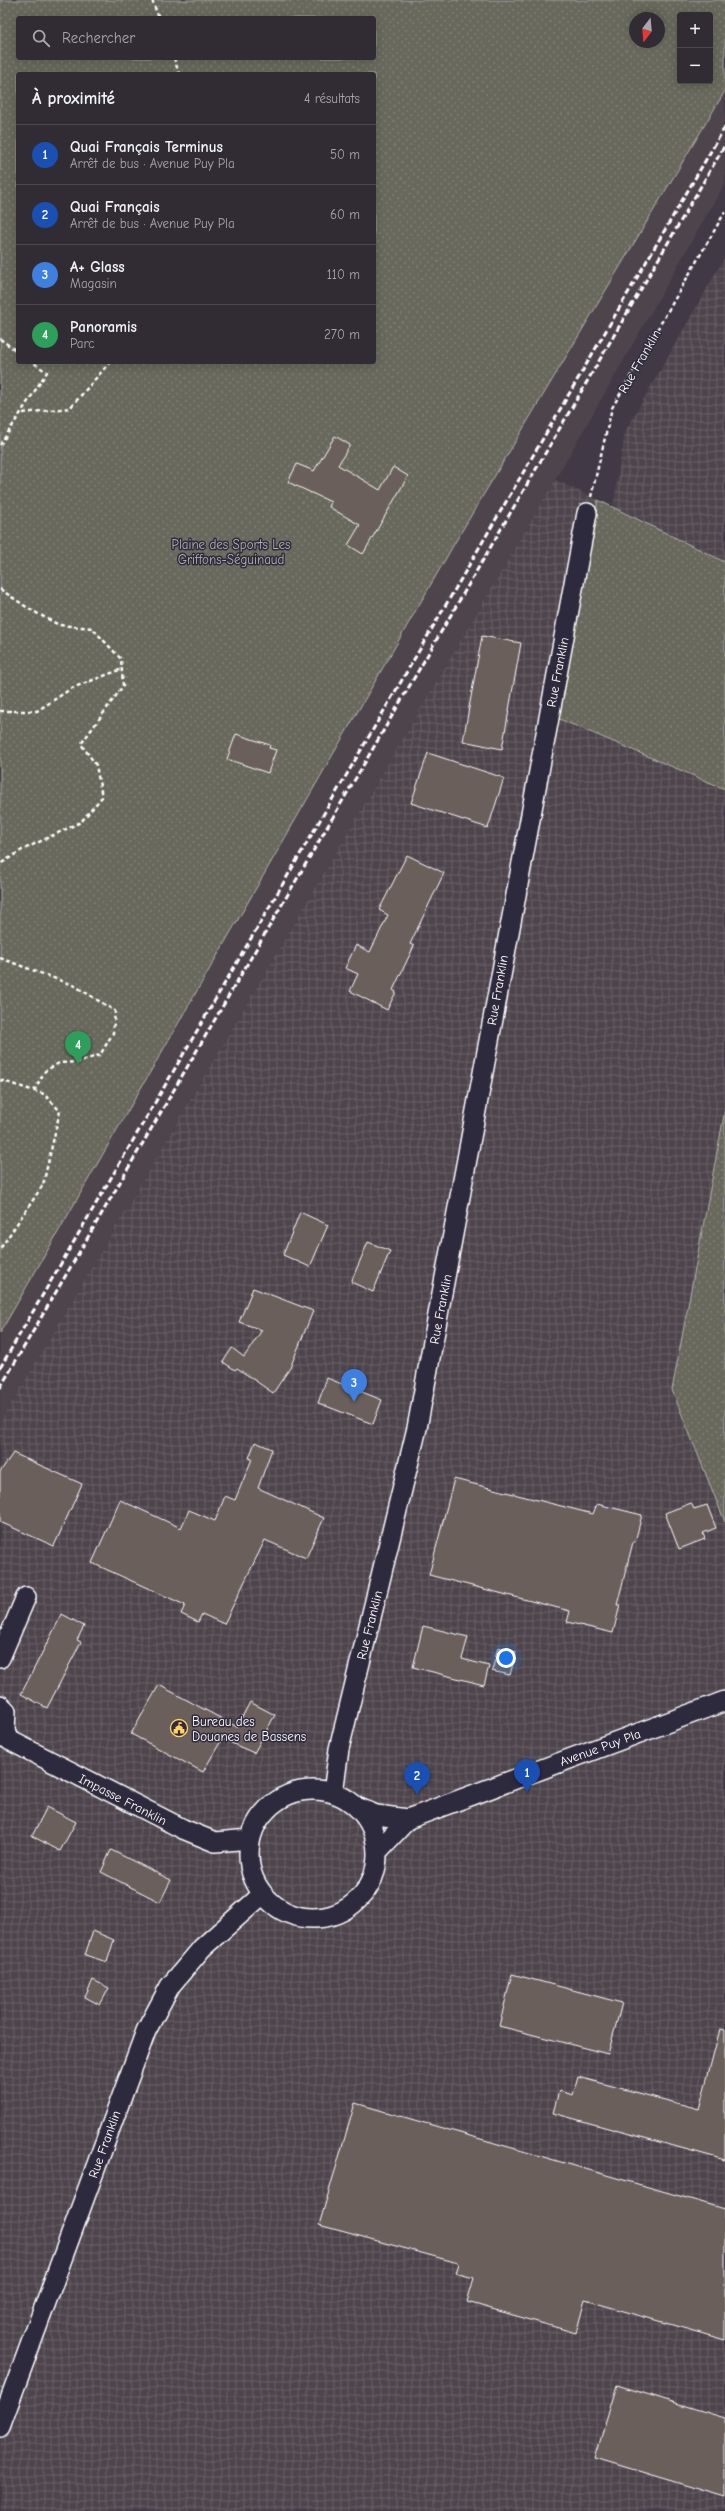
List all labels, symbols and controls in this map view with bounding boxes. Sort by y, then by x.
north arrow [629,12,665,48]
map controls [677,12,713,84]
button: + [677,12,713,48]
search box [16,16,376,60]
icon: search [30,27,52,49]
text: Rechercher [62,29,135,47]
button: − [677,48,713,84]
text: À proximité [32,89,115,108]
text: 4 résultats [304,91,360,106]
text: Quai Français Terminus [70,138,223,156]
text: 1 [42,147,48,162]
text: 50 m [330,147,360,162]
text: Arrêt de bus · Avenue Puy Pla [70,156,235,171]
text: Quai Français [70,198,160,216]
text: 2 [42,207,48,222]
text: 60 m [330,207,360,222]
text: Arrêt de bus · Avenue Puy Pla [70,216,235,231]
text: A+ Glass [70,258,125,276]
text: 3 [42,267,48,282]
text: 110 m [327,267,360,282]
text: Magasin [70,276,117,291]
text: Panoramis [70,318,137,336]
text: 4 [42,327,48,342]
text: 270 m [324,327,360,342]
street label: Rue Franklin [615,327,664,396]
text: Parc [70,336,94,351]
park label: Plaine des Sports Les Griffons-Séguinaud [172,537,290,567]
street label: Rue Franklin [543,636,572,708]
street label: Rue Franklin [484,954,511,1026]
pin: 4 [65,1031,91,1064]
street label: Rue Franklin [426,1273,455,1345]
pin: 3 [341,1369,367,1402]
street label: Rue Franklin [354,1589,385,1661]
your location [496,1648,516,1668]
place label: Bureau des Douanes de Bassens [192,1714,306,1744]
public building icon: Bureau des Douanes de Bassens [169,1718,189,1738]
street label: Avenue Puy Pla [558,1726,643,1769]
pin: 1 [514,1759,540,1792]
pin: 2 [404,1762,430,1795]
street label: Impasse Franklin [76,1771,169,1828]
street label: Rue Franklin [85,2108,124,2180]

